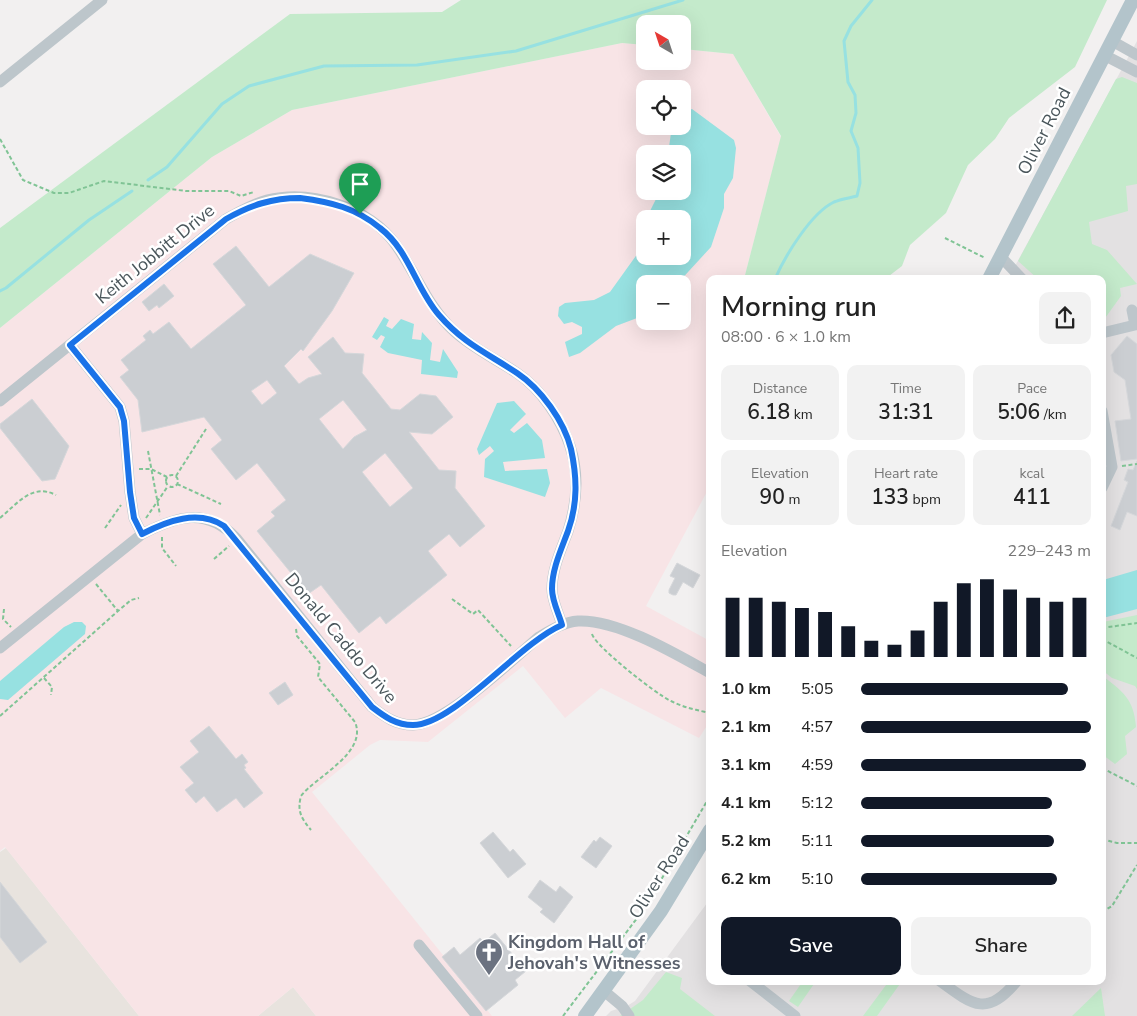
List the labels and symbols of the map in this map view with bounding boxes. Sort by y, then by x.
north arrow [636,15,691,70]
street label: Oliver Road [1012,83,1076,179]
pin [339,163,381,214]
street label: Keith Jobbitt Drive [90,199,220,309]
street label: Donald Caddo Drive [279,568,403,708]
street label: Oliver Road [623,831,695,923]
place label: Kingdom Hall of Jehovah's Witnesses [507,930,681,975]
church icon: Kingdom Hall of Jehovah's Witnesses [474,937,504,976]

